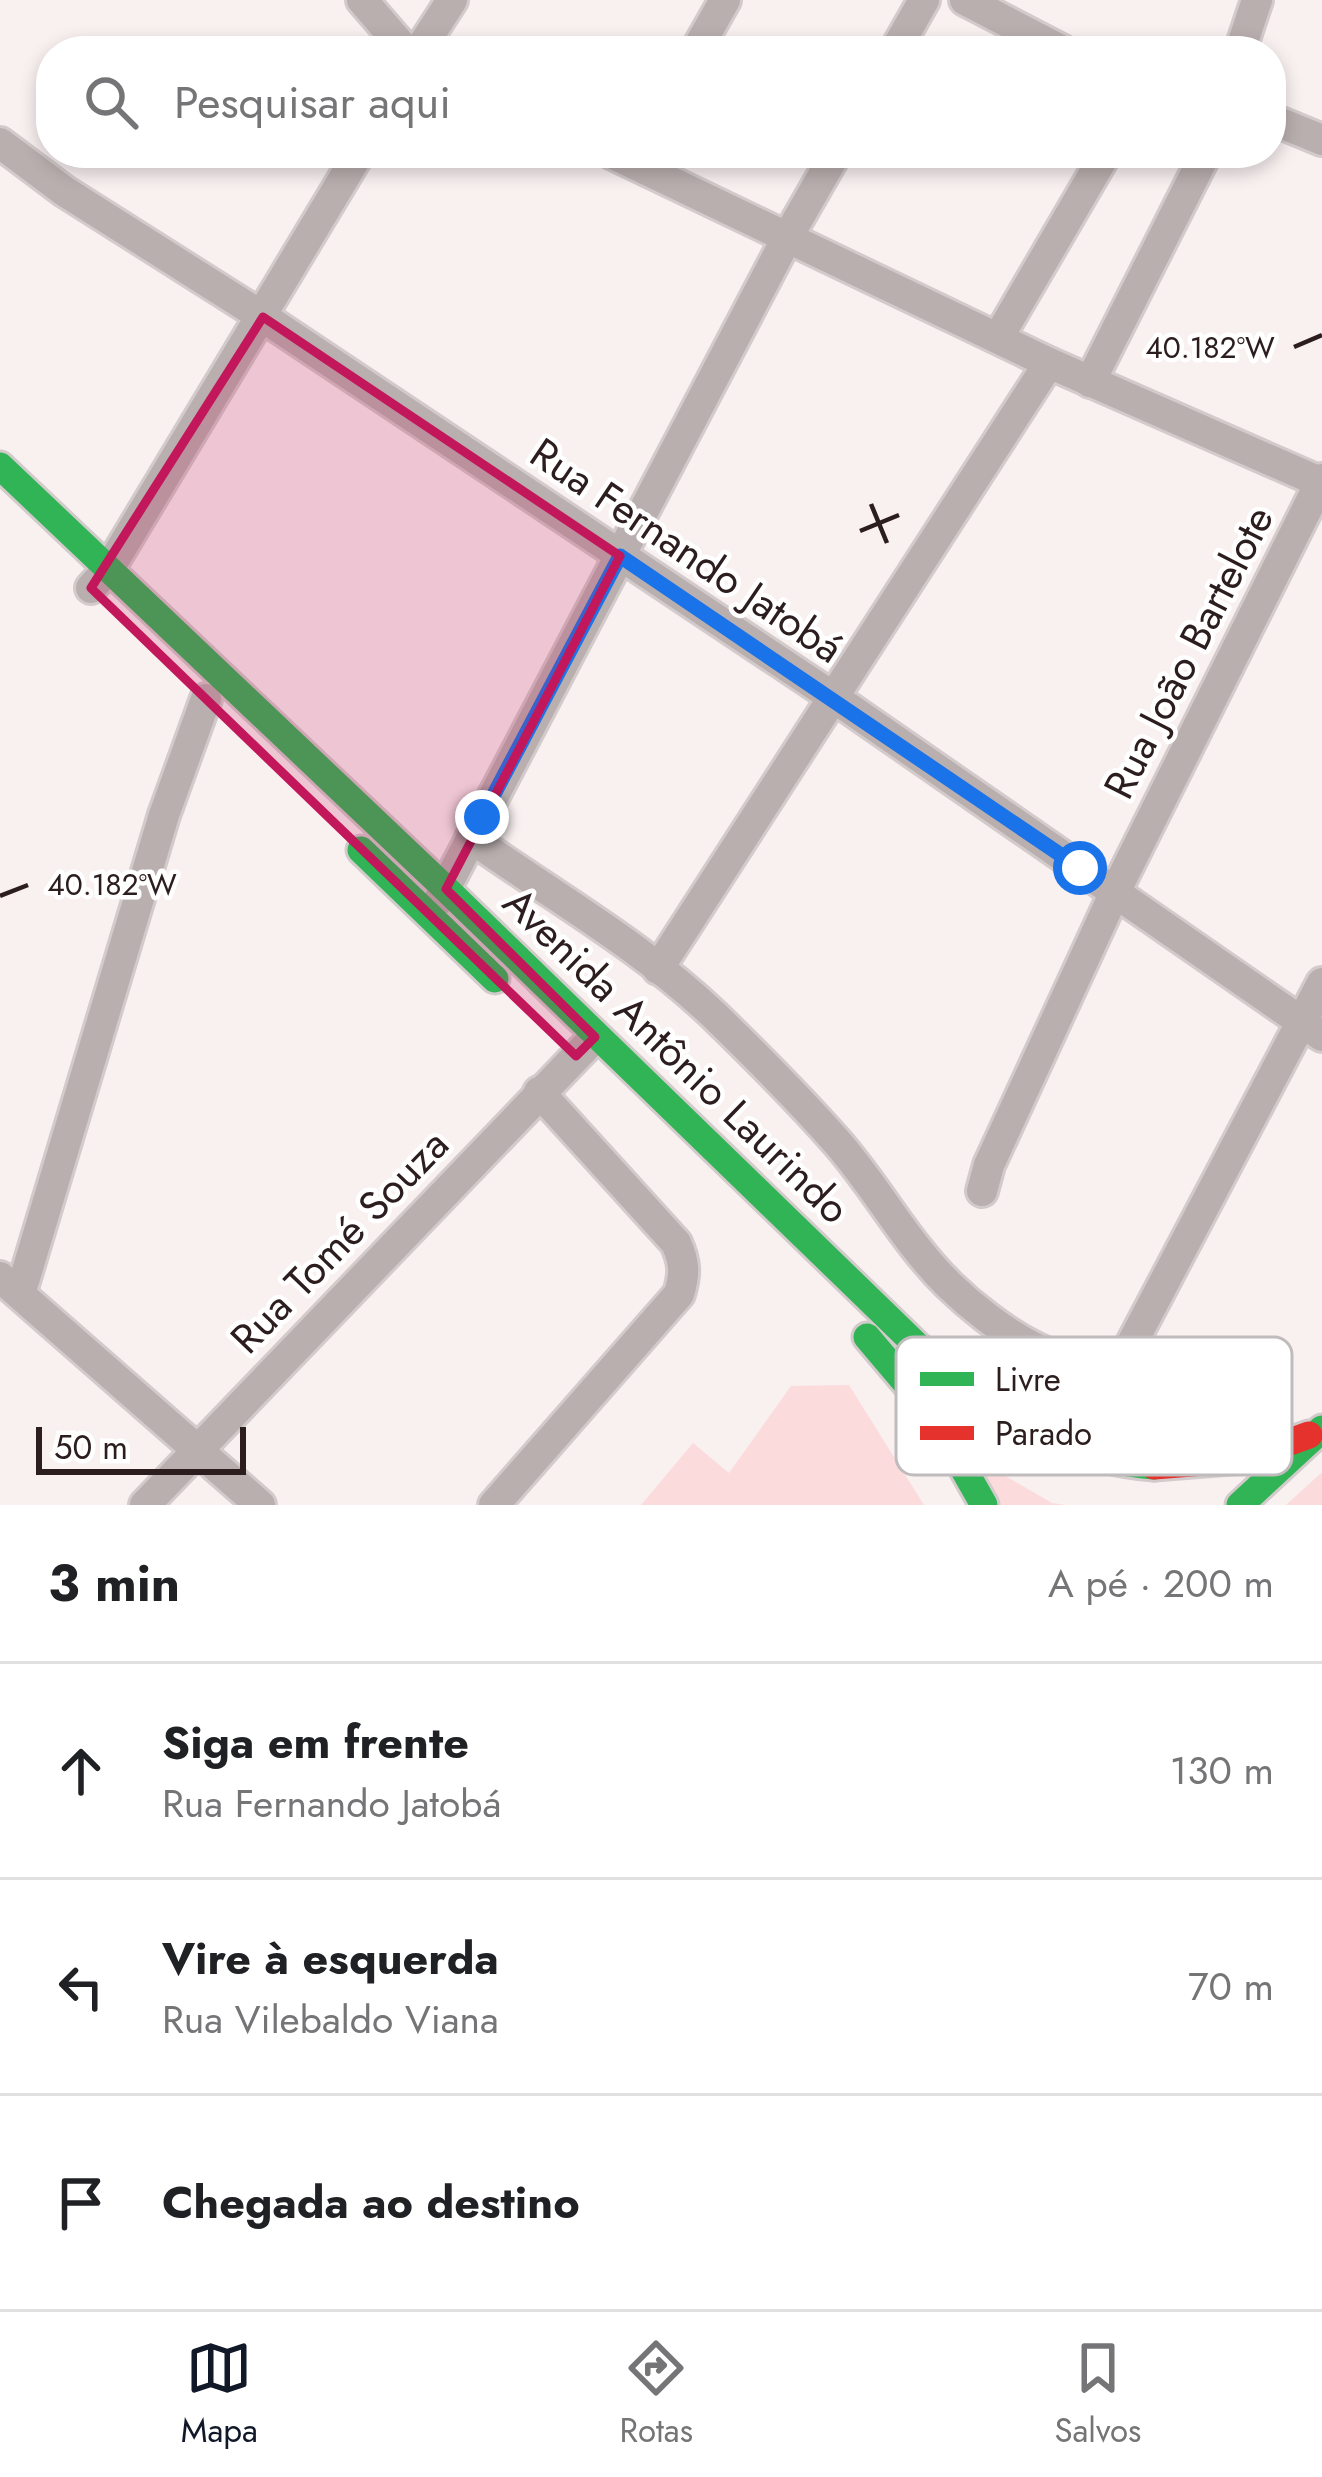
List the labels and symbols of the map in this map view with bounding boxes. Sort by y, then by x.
text: 40.182°W [1145,326,1275,369]
street label: Rua Fernando Jatobá [518,423,855,678]
street label: Rua João Bartelote [1088,495,1289,809]
route end [455,790,509,844]
route start [1053,841,1107,895]
text: 40.182°W [47,863,177,906]
street label: Avenida Antônio Laurindo [489,873,864,1238]
street label: Rua Tomé Souza [216,1115,462,1367]
legend [896,1337,1292,1475]
text: Livre [995,1356,1061,1403]
text: Parado [995,1410,1092,1457]
scale bar [36,1421,246,1474]

